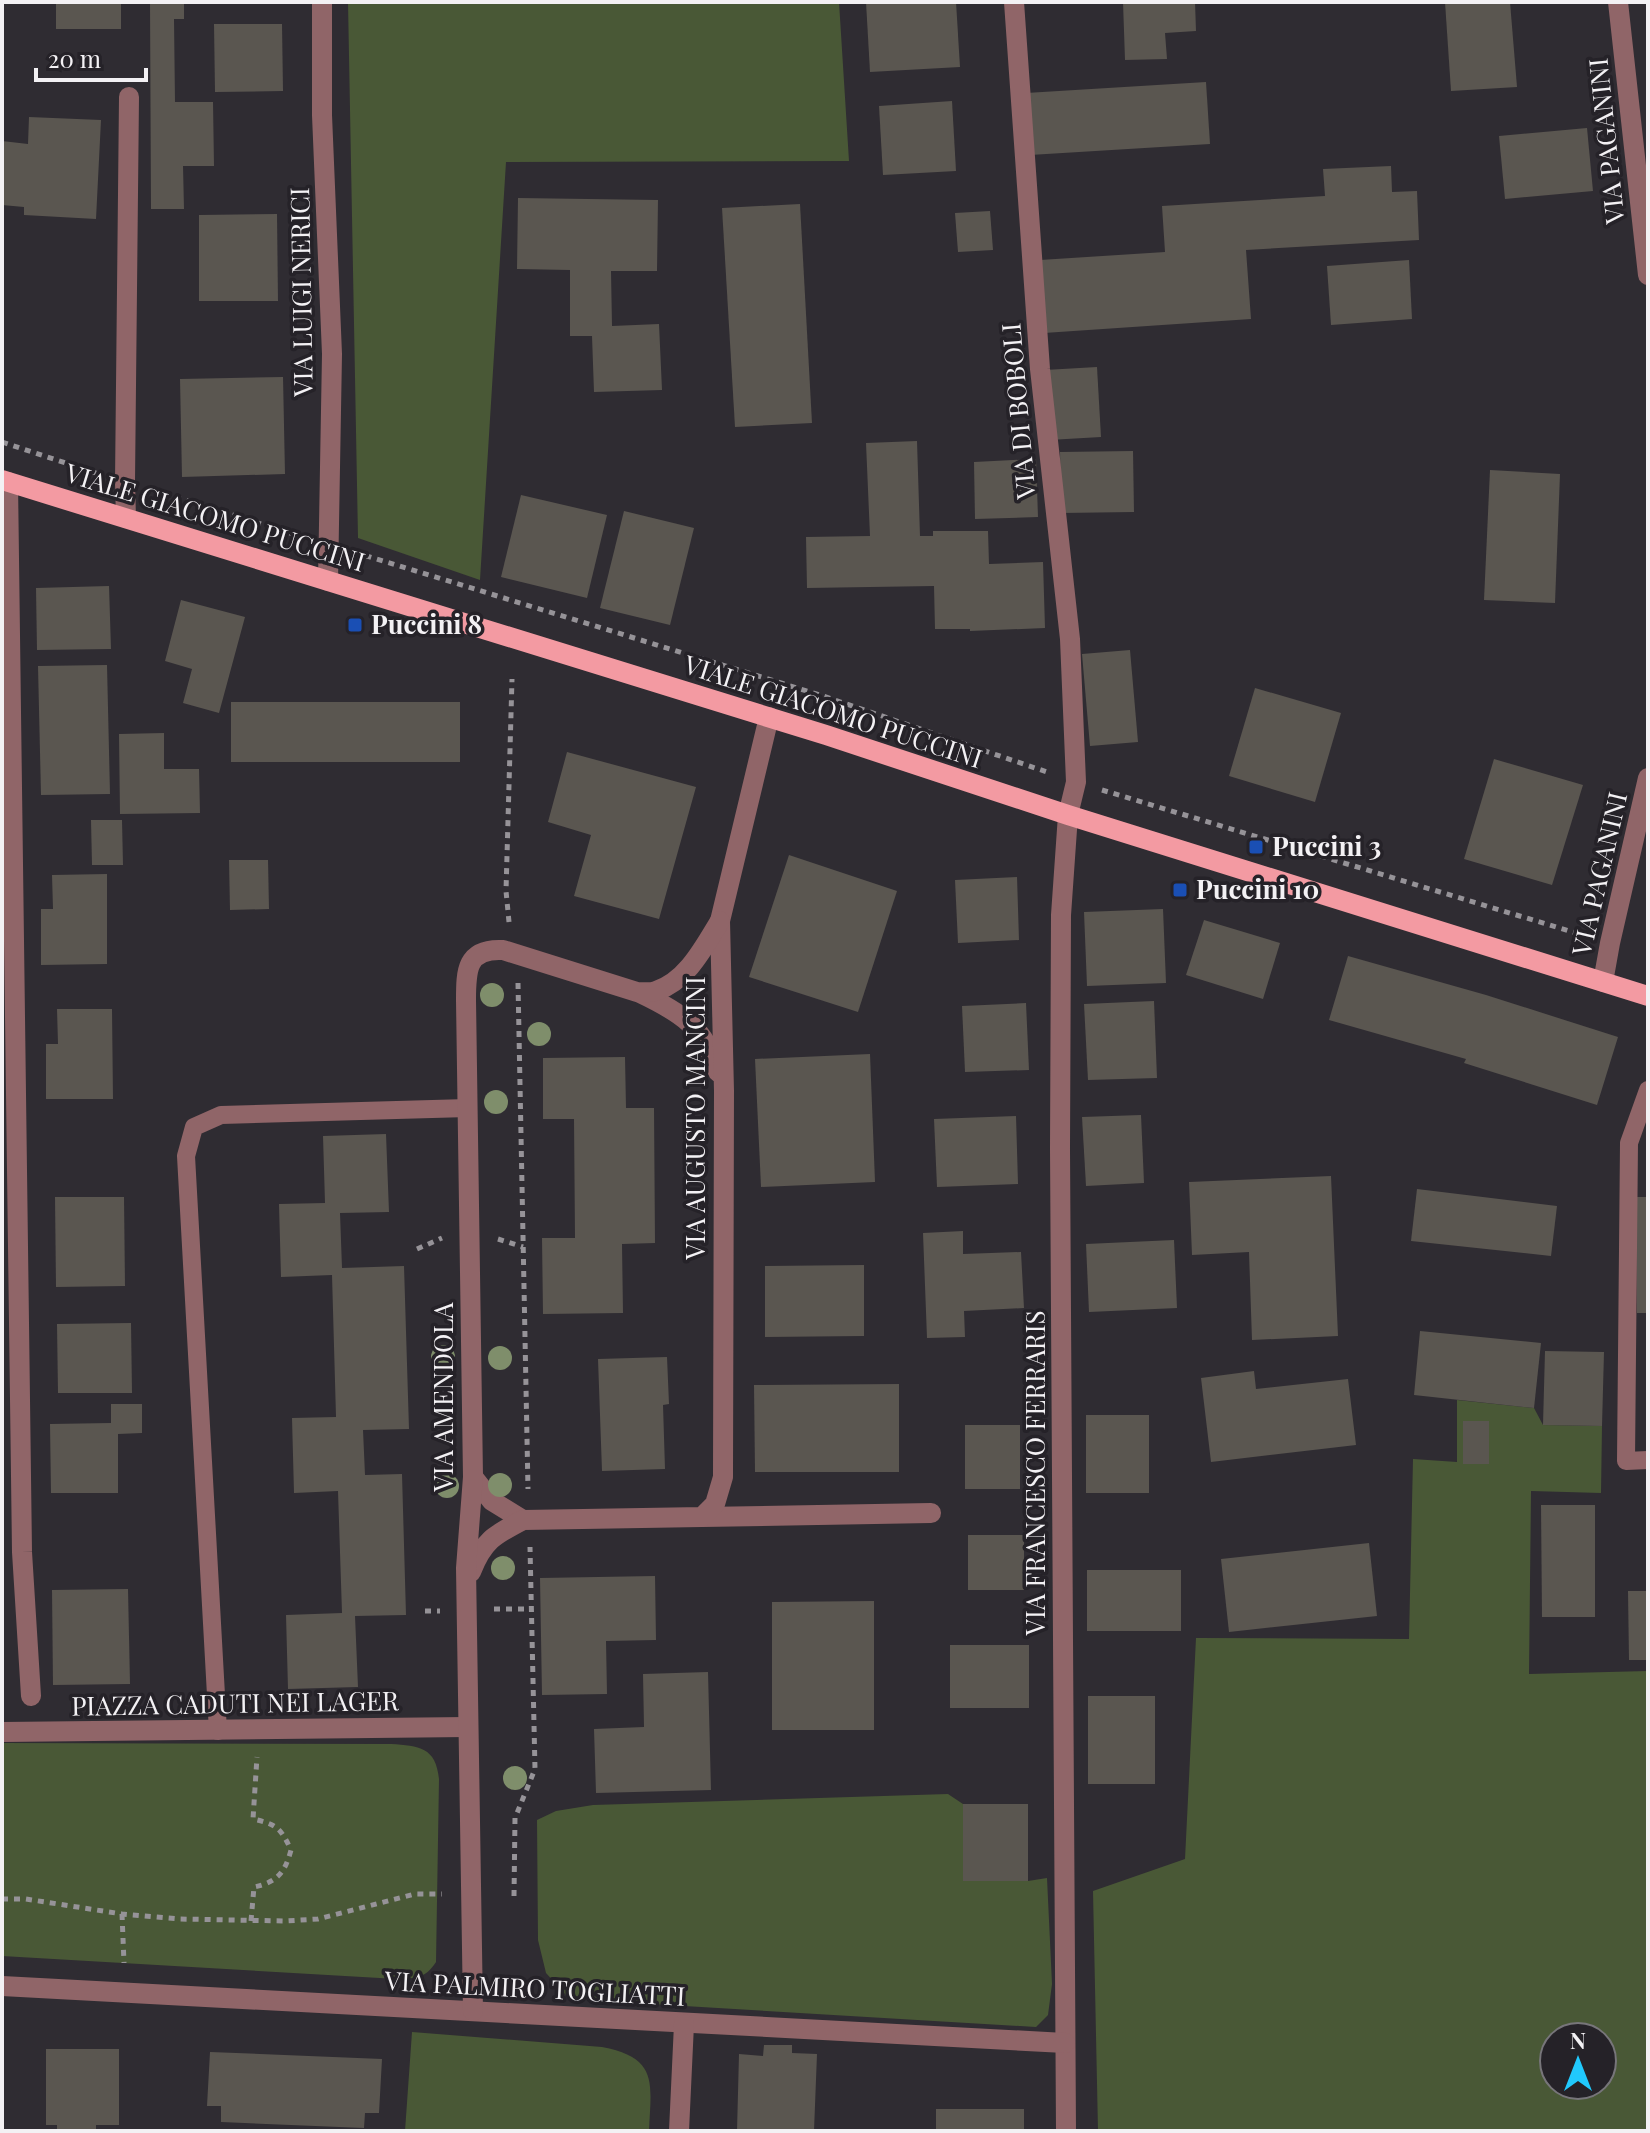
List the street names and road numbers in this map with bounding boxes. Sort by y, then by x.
street label: VIA PAGANINI [1579,56,1632,227]
street label: VIA LUIGI NERICI [281,187,320,398]
street label: VIA DI BOBOLI [992,322,1043,502]
street label: VIALE GIACOMO PUCCINI [60,454,370,579]
street label: VIALE GIACOMO PUCCINI [679,645,987,775]
street label: VIA PAGANINI [1563,788,1634,960]
street label: VIA AUGUSTO MANCINI [677,976,712,1261]
street label: VIA AMENDOLA [425,1302,460,1493]
street label: VIA FRANCESCO FERRARIS [1017,1310,1052,1637]
street label: PIAZZA CADUTI NEI LAGER [71,1682,400,1723]
street label: VIA PALMIRO TOGLIATTI [383,1962,686,2013]

